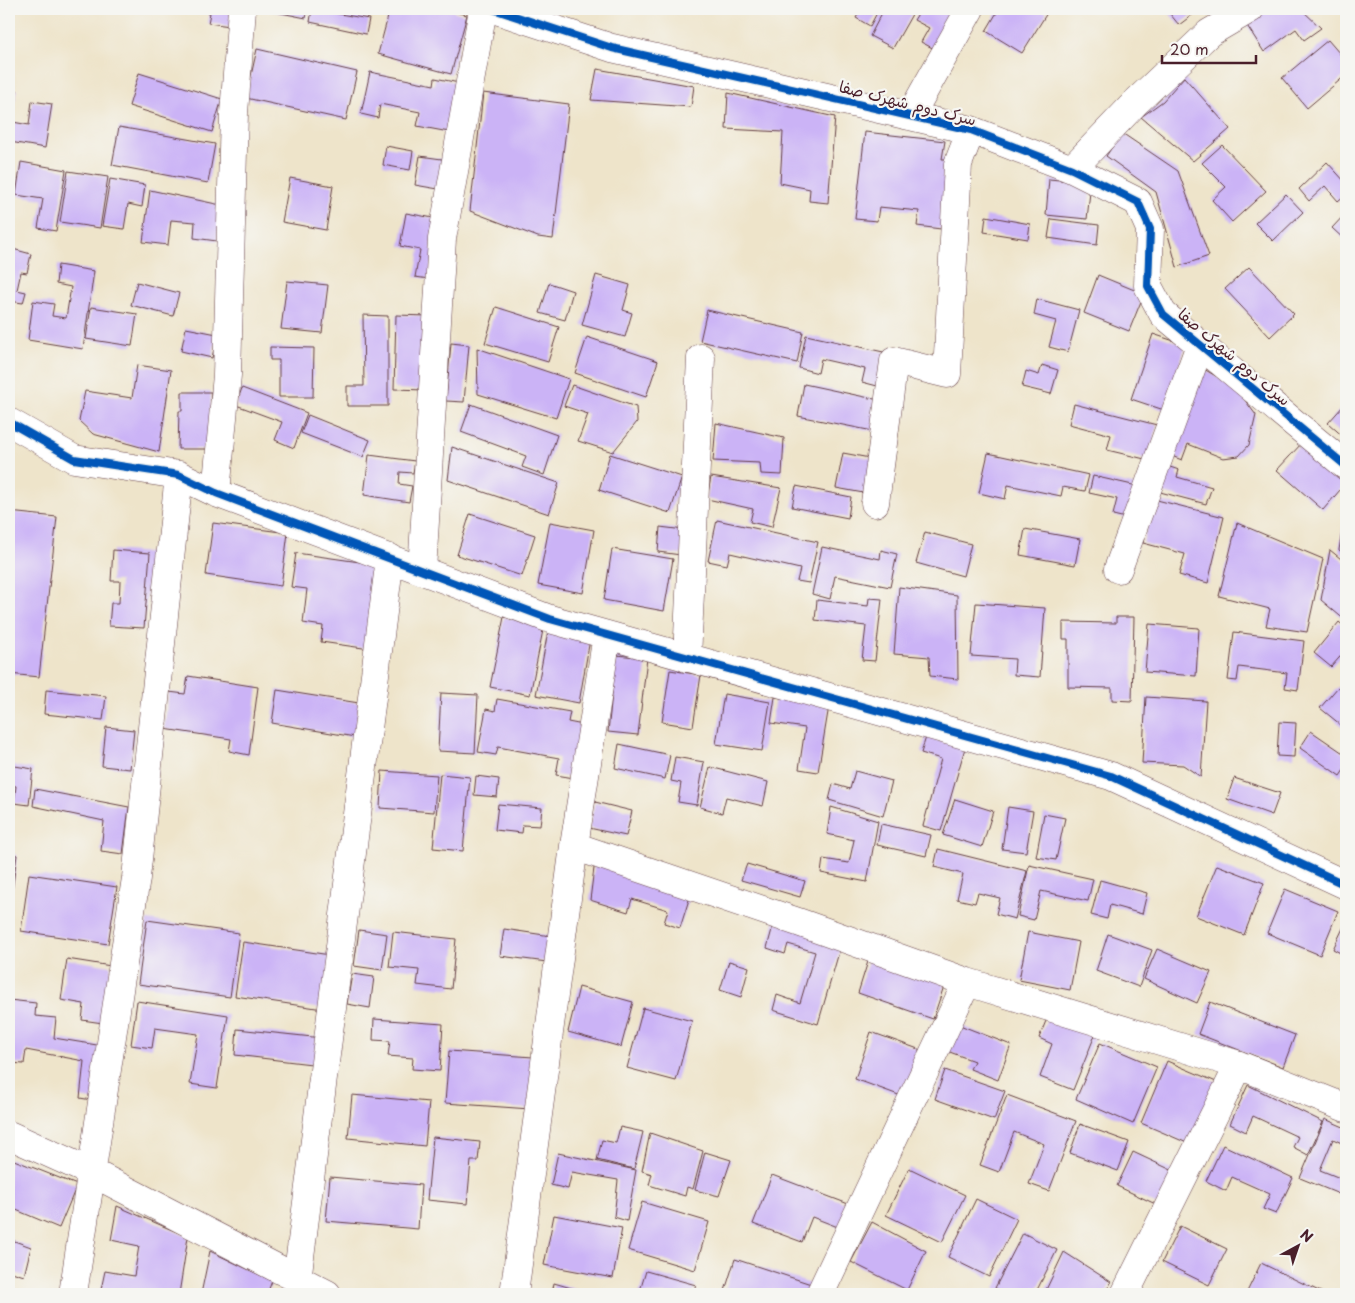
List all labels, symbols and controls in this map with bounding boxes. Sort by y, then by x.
scale bar [1162,32,1256,64]
text: 20 m [1170,37,1209,60]
street label: سرک دوم شهرک صفا [836,73,979,133]
street label: سرک دوم شهرک صفا [1172,302,1297,412]
north arrow [1272,1220,1322,1270]
text: N [1296,1224,1318,1247]

